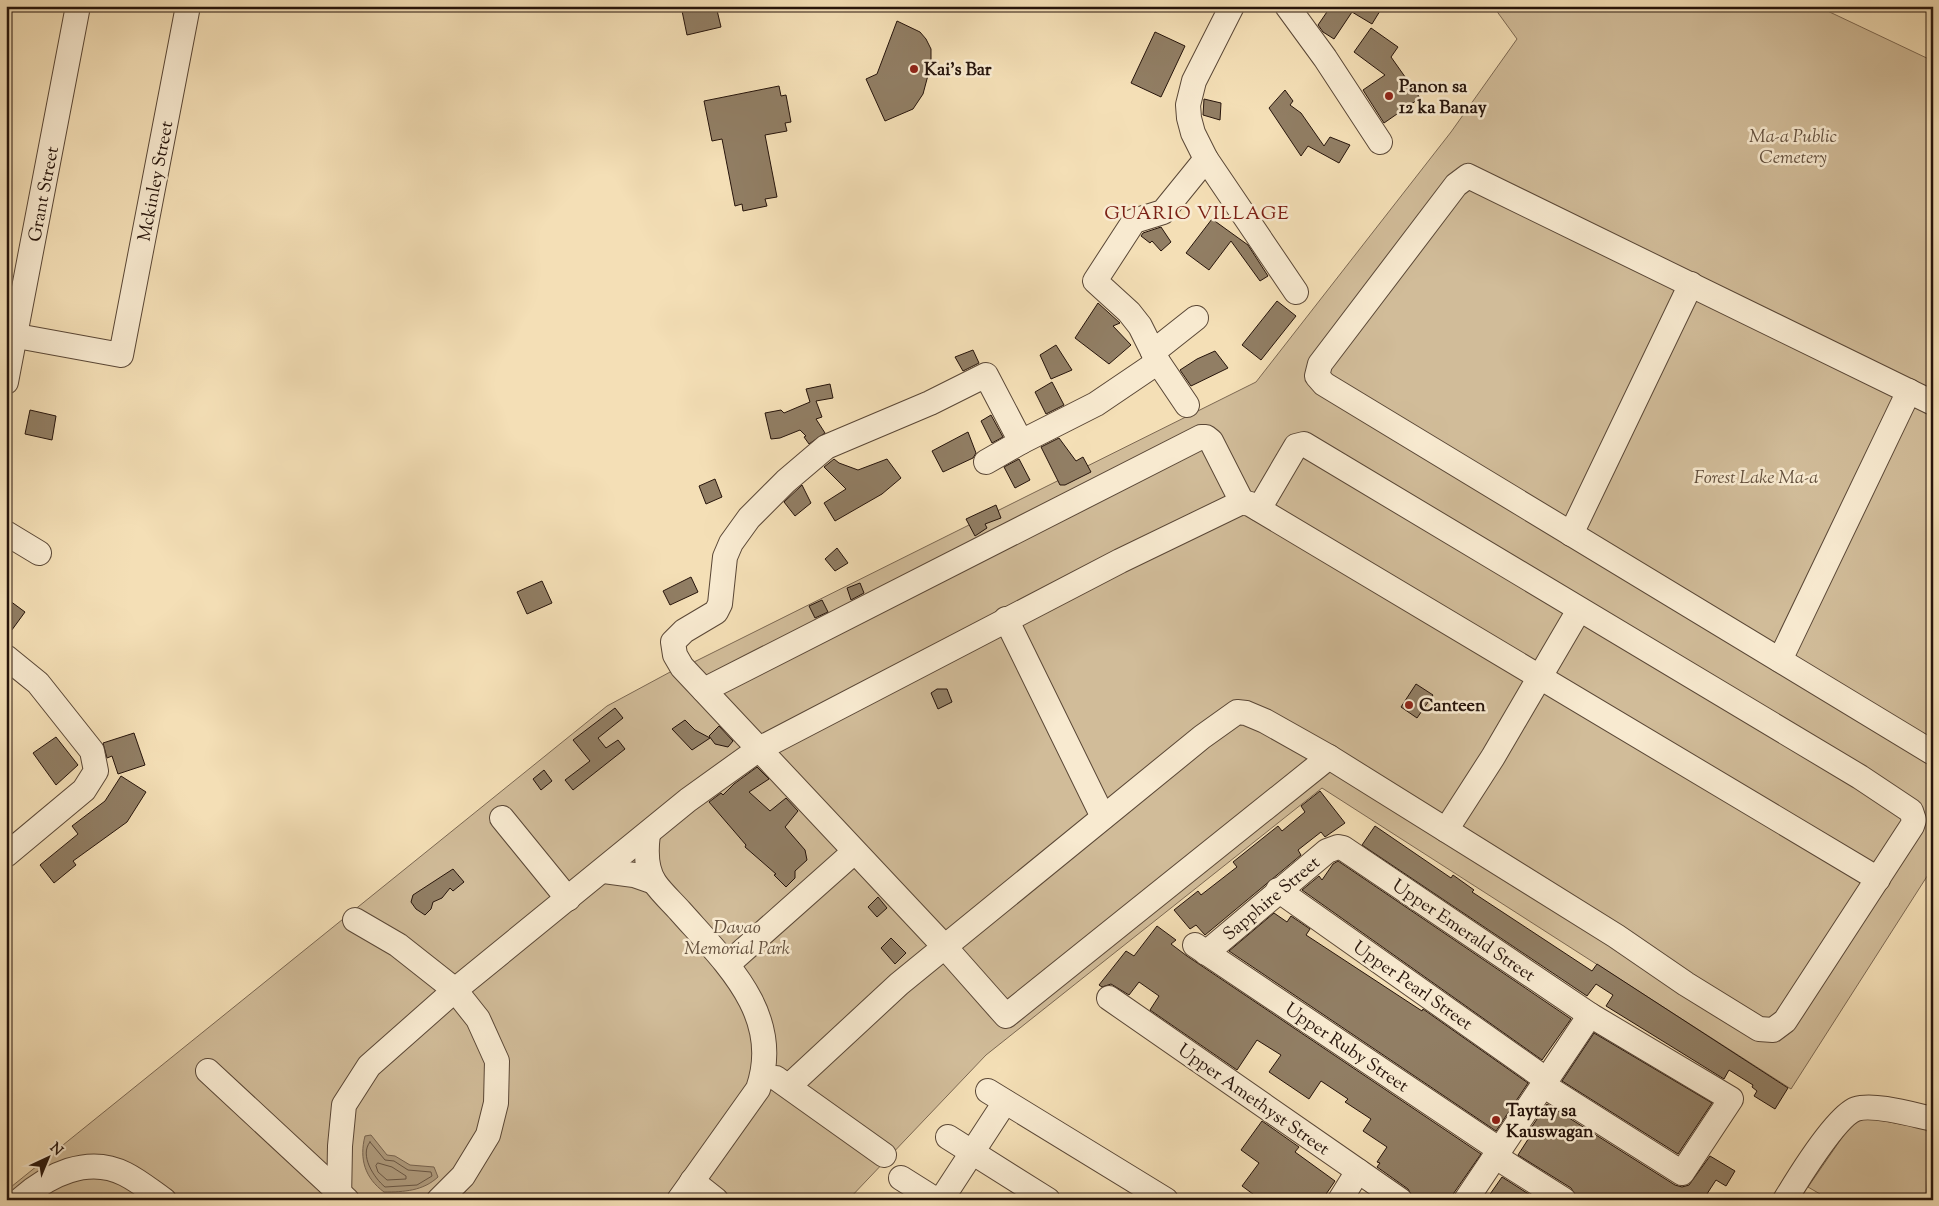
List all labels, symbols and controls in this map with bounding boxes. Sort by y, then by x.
place label: Kai's Bar [924,58,992,84]
marker: Kai's Bar [908,63,920,75]
place label: Panon sa 12 ka Banay [1399,75,1487,122]
marker: Panon sa 12 ka Banay [1383,90,1395,102]
street label: Mckinley Street [133,119,181,244]
park label: Ma-a Public Cemetery [1749,125,1837,172]
street label: Grant Street [23,144,67,244]
district label: GUARIO VILLAGE [1104,201,1290,228]
park label: Forest Lake Ma-a [1694,466,1818,492]
place label: Canteen [1419,694,1486,720]
marker: Canteen [1403,699,1415,711]
street label: Sapphire Street [1218,851,1326,948]
street label: Upper Emerald Street [1386,874,1540,989]
park label: Davao Memorial Park [684,916,790,963]
street label: Upper Pearl Street [1347,935,1477,1038]
street label: Upper Ruby Street [1279,997,1413,1100]
street label: Upper Amethyst Street [1172,1038,1334,1163]
place label: Taytay sa Kauswagan [1506,1099,1594,1146]
marker: Taytay sa Kauswagan [1490,1114,1502,1126]
north arrow [22,1134,72,1184]
text: N [45,1139,67,1161]

